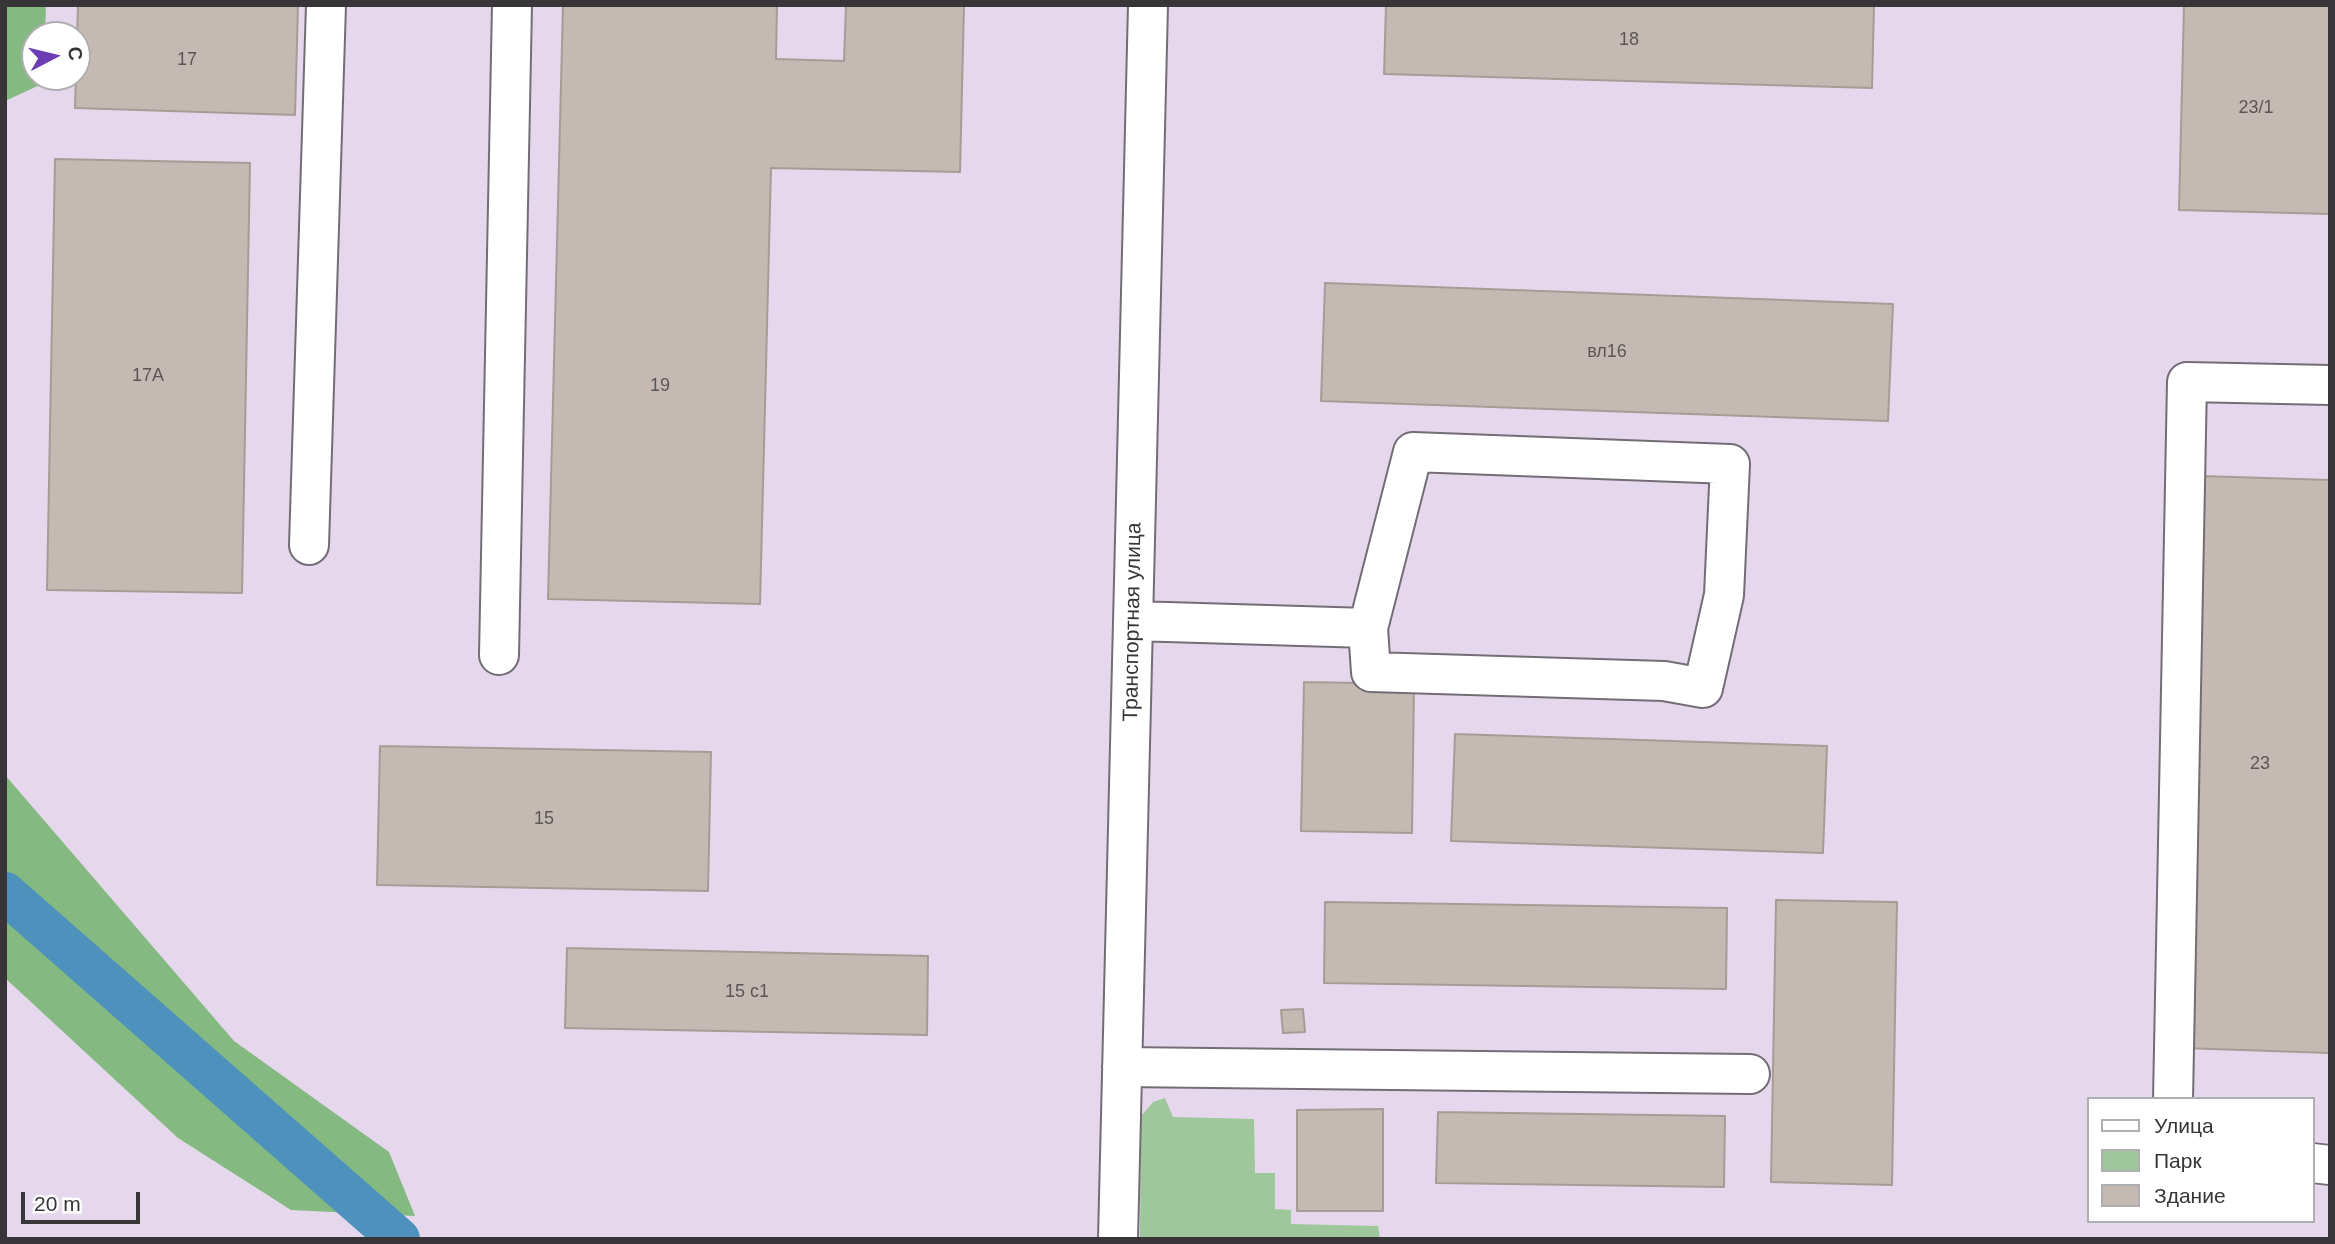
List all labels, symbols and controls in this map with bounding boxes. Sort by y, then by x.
north arrow [21,21,91,91]
house number: 18 [1619,29,1639,51]
text: С [64,46,87,62]
house number: 17 [177,49,197,71]
house number: 23/1 [2238,97,2274,119]
house number: вл16 [1587,341,1627,363]
house number: 17А [132,365,164,387]
house number: 19 [650,375,670,397]
street label: Транспортная улица [1119,522,1147,722]
house number: 23 [2250,753,2270,775]
house number: 15 [534,808,554,830]
house number: 15 с1 [725,981,769,1003]
legend [2086,1097,2314,1223]
text: Улица [2154,1114,2214,1137]
text: Парк [2154,1149,2202,1172]
scale bar [24,1178,144,1222]
text: Здание [2154,1184,2226,1207]
text: 20 m [34,1192,81,1215]

